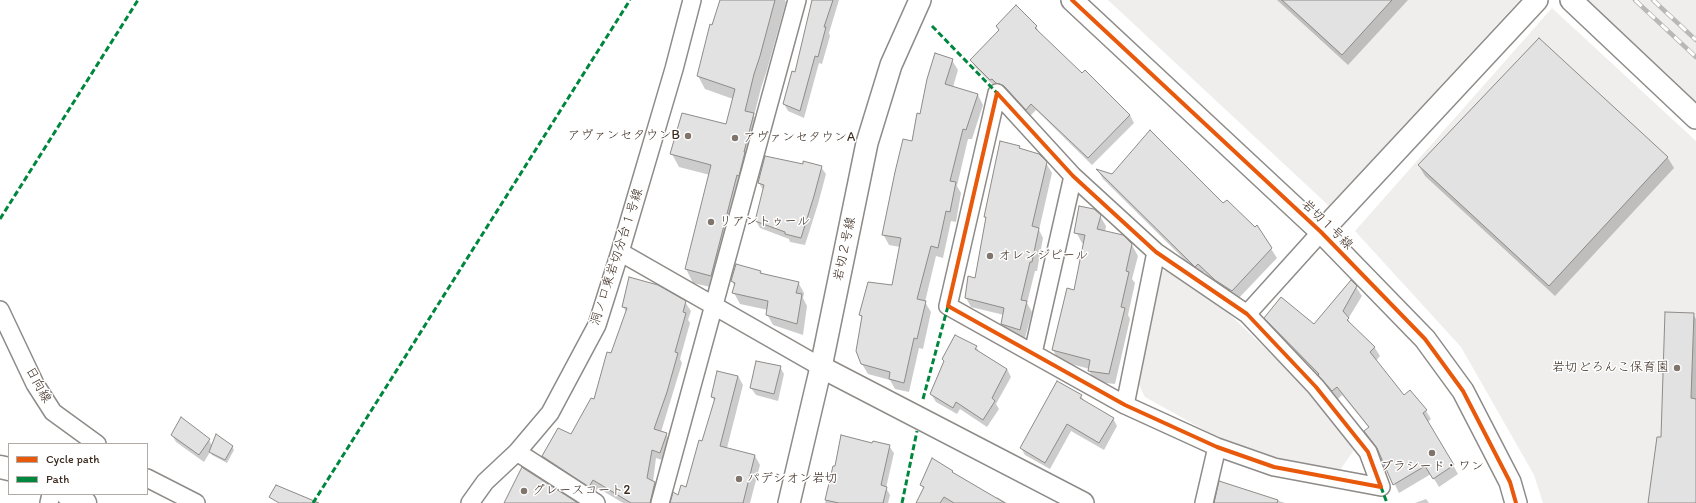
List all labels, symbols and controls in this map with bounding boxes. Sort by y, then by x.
place label: アヴァンセタウンB [568,128,680,144]
place label: アヴァンセタウンA [743,130,855,146]
marker: アヴァンセタウンB [683,131,693,141]
marker: アヴァンセタウンA [730,133,740,143]
street label: 洞ノ口東岩切分台１号線 [587,187,647,327]
street label: 岩切１号線 [1298,197,1356,253]
place label: リアントゥール [719,214,810,230]
street label: 岩切２号線 [831,216,859,282]
marker: リアントゥール [706,217,716,227]
place label: オレンジピール [998,248,1088,264]
marker: オレンジピール [985,251,995,261]
place label: 岩切どろんこ保育園 [1552,360,1669,376]
marker: 岩切どろんこ保育園 [1672,363,1682,373]
street label: 日向線 [22,364,54,406]
legend [8,443,148,495]
marker: プラシード・ワン [1427,448,1437,458]
text: Cycle path [46,452,100,466]
place label: プラシード・ワン [1380,459,1484,475]
place label: パデシオン岩切 [747,471,838,487]
text: Path [46,472,69,486]
marker: パデシオン岩切 [734,474,744,484]
place label: グレースコート2 [532,483,630,499]
marker: グレースコート2 [519,486,529,496]

